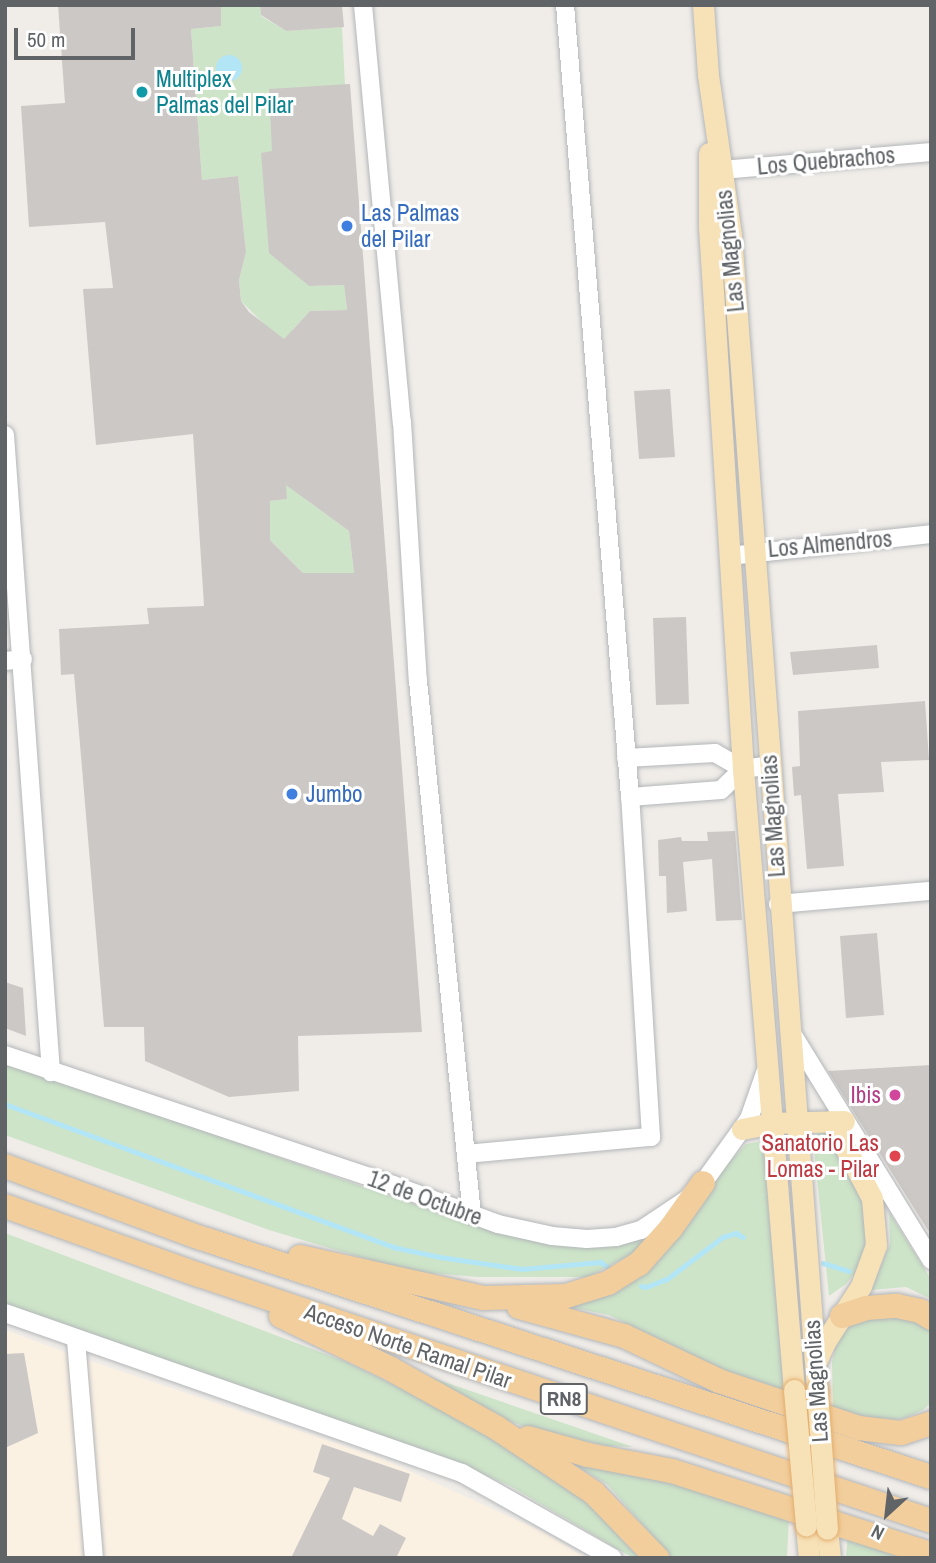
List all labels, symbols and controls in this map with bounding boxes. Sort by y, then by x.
scale bar [18,14,138,58]
text: 50 m [27,25,65,54]
place label: Multiplex Palmas del Pilar [156,65,293,119]
marker: Multiplex Palmas del Pilar [134,84,150,100]
street label: Los Quebrachos [756,141,896,181]
street label: Las Magnolias [710,189,750,313]
place label: Las Palmas del Pilar [361,199,460,253]
marker: Las Palmas del Pilar [339,218,355,234]
street label: Los Almendros [766,525,894,563]
street label: Las Magnolias [755,754,791,878]
place label: Jumbo [306,780,363,808]
marker: Jumbo [284,786,300,802]
place label: Ibis [851,1081,881,1109]
marker: Ibis [887,1087,903,1103]
place label: Sanatorio Las Lomas - Pilar [762,1129,879,1183]
marker: Sanatorio Las Lomas - Pilar [885,1146,905,1166]
street label: 12 de Octubre [364,1165,486,1231]
street label: Acceso Norte Ramal Pilar [301,1298,515,1394]
street label: Las Magnolias [798,1319,834,1443]
road number: RN8 [540,1382,588,1416]
north arrow [852,1479,922,1549]
text: N [867,1519,888,1547]

